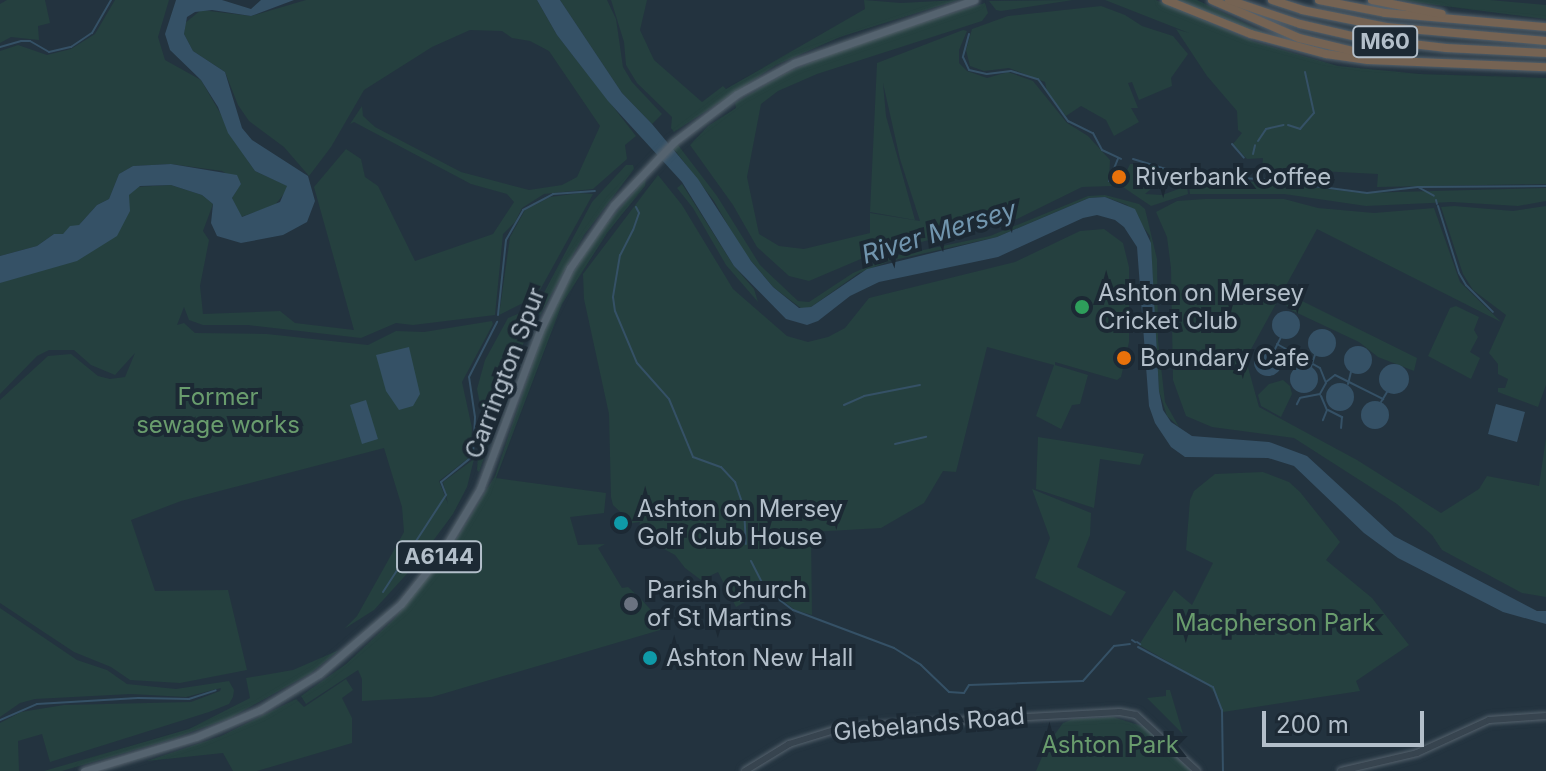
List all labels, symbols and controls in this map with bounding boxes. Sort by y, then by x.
road number: M60 [1351,24,1419,60]
place label: Riverbank Coffee [1135,163,1331,191]
marker: Riverbank Coffee [1110,168,1128,186]
water label: River Mersey [858,194,1020,270]
place label: Ashton on Mersey Cricket Club [1098,279,1304,335]
street label: Carrington Spur [459,283,551,463]
marker: Ashton on Mersey Cricket Club [1073,298,1091,316]
place label: Boundary Cafe [1140,344,1309,372]
marker: Boundary Cafe [1115,349,1133,367]
park label: Former sewage works [136,383,300,439]
place label: Ashton on Mersey Golf Club House [637,495,843,551]
marker: Ashton on Mersey Golf Club House [612,514,630,532]
road number: A6144 [395,539,483,575]
place label: Parish Church of St Martins [647,576,807,632]
marker: Parish Church of St Martins [622,595,640,613]
park label: Macpherson Park [1175,609,1375,637]
place label: Ashton New Hall [666,644,853,672]
marker: Ashton New Hall [641,649,659,667]
scale bar [1266,695,1428,745]
street label: Glebelands Road [832,701,1026,747]
text: 200 m [1276,710,1349,739]
park label: Ashton Park [1041,731,1179,759]

